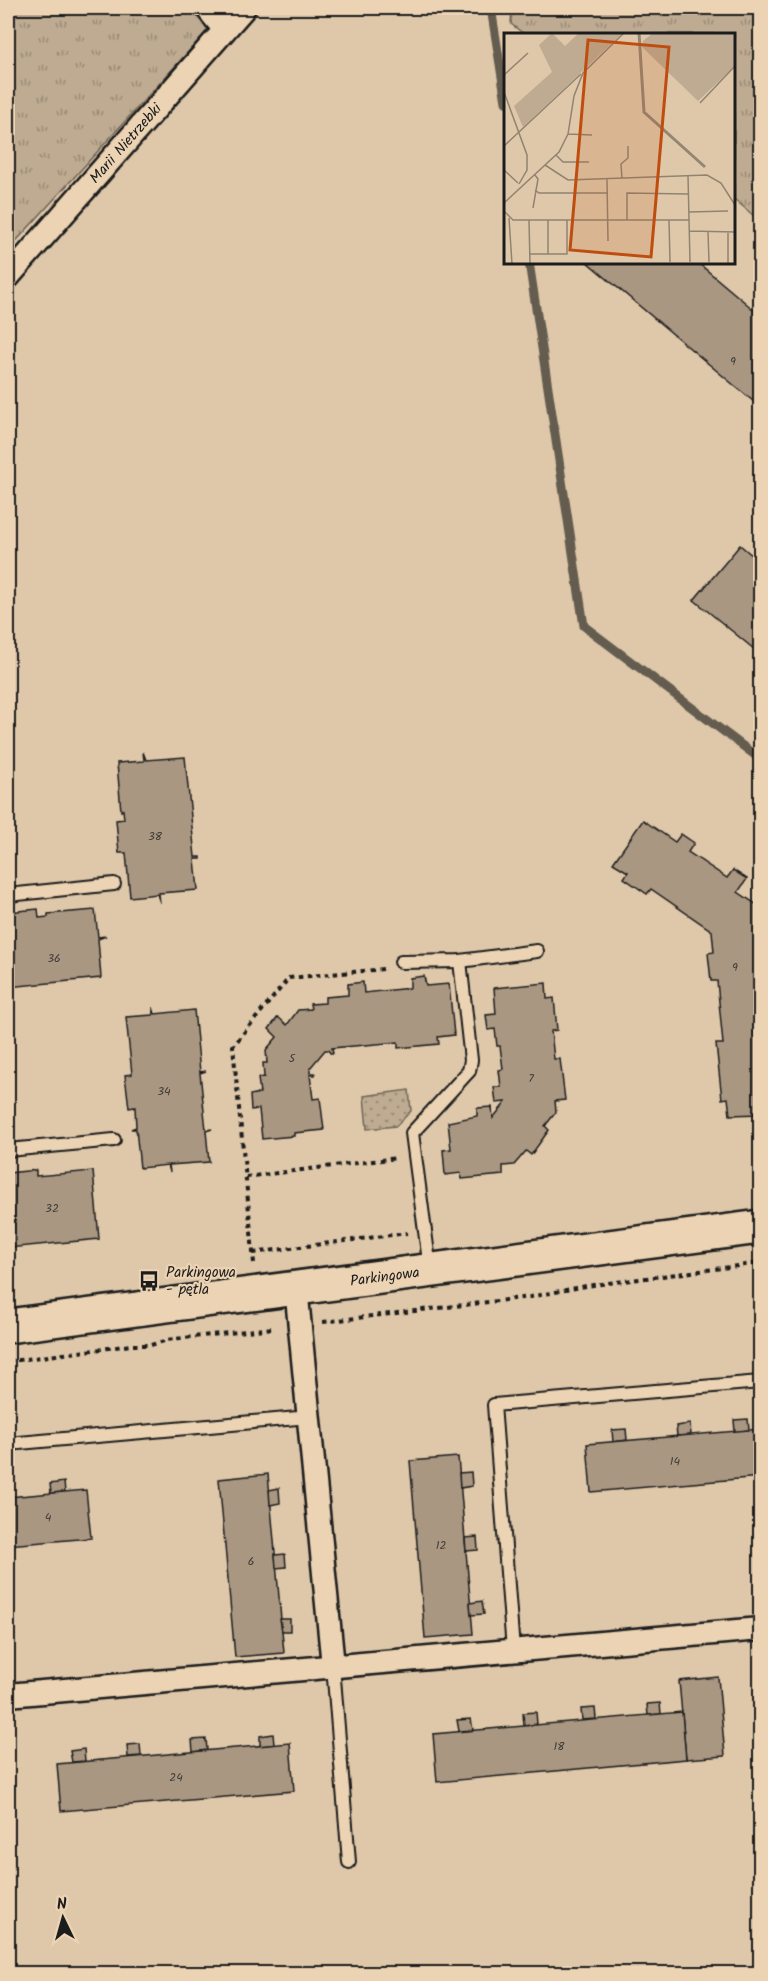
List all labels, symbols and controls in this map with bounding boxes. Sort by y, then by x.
inset map [504,33,735,264]
street label: Marii Nietrzebki [84,97,169,189]
house number: 9 [730,352,736,371]
house number: 38 [148,827,163,846]
house number: 36 [47,949,61,968]
house number: 9 [732,958,738,977]
house number: 5 [289,1049,297,1068]
house number: 7 [528,1069,534,1088]
house number: 34 [157,1082,171,1101]
house number: 32 [45,1199,59,1218]
place label: Parkingowa - pętla [166,1261,236,1302]
street label: Parkingowa [349,1261,421,1294]
bus stop icon: Parkingowa - pętla [137,1269,161,1293]
house number: 14 [670,1452,681,1471]
house number: 4 [45,1508,52,1527]
house number: 12 [436,1536,446,1555]
house number: 6 [248,1552,254,1571]
house number: 18 [554,1737,565,1756]
house number: 24 [169,1768,183,1787]
north arrow [33,1888,93,1948]
text: N [56,1892,68,1917]

